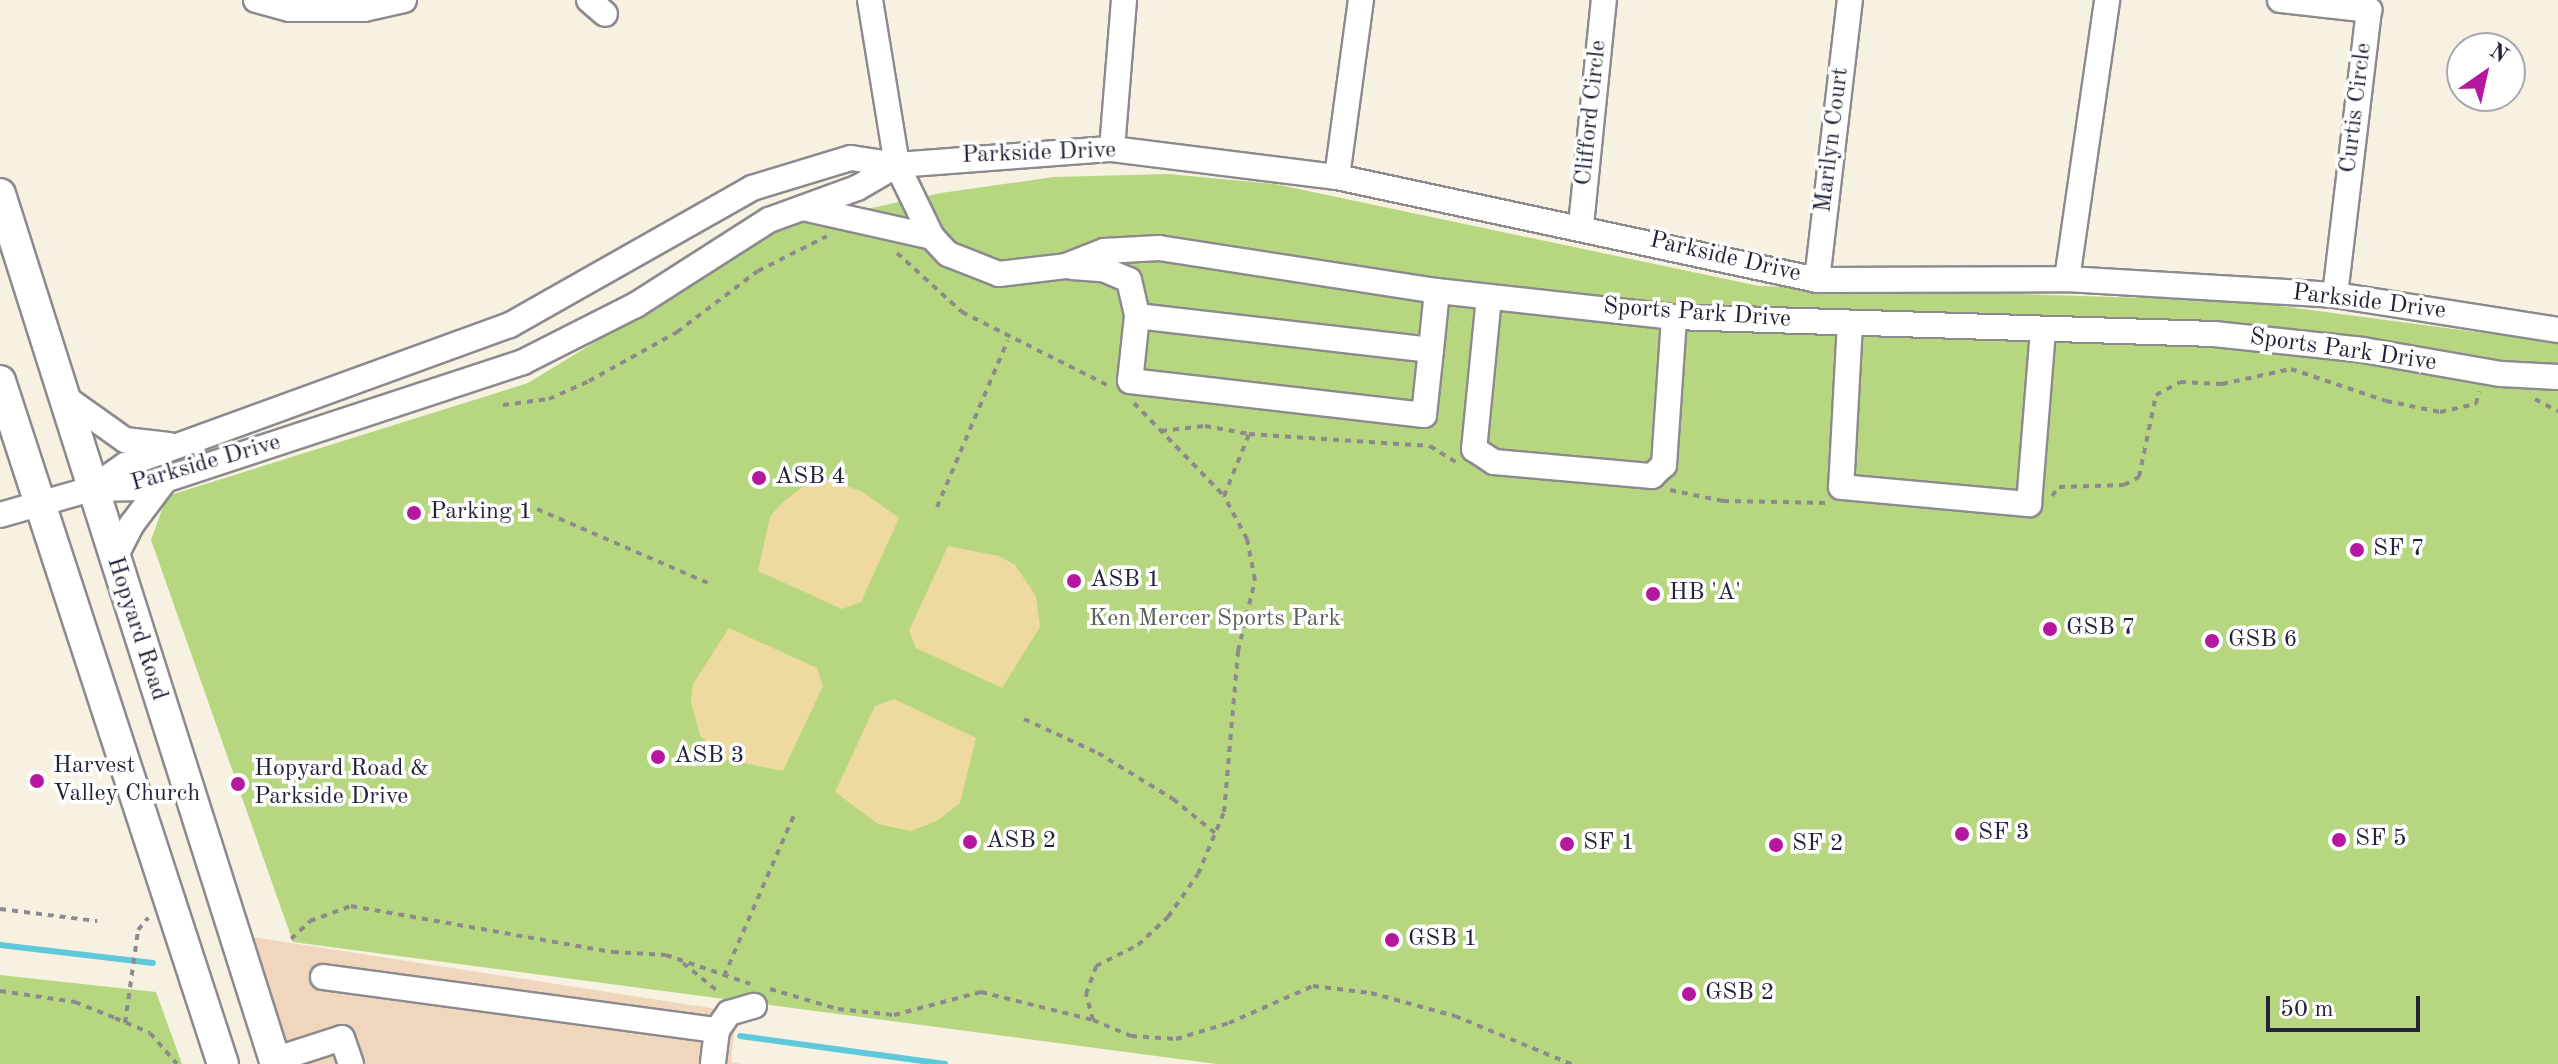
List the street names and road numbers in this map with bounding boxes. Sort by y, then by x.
street label: Clifford Circle [1570,39,1614,187]
street label: Curtis Circle [2335,41,2379,175]
street label: Marilyn Court [1810,66,1856,214]
street label: Parkside Drive [961,137,1117,171]
street label: Parkside Drive [1647,227,1803,289]
street label: Parkside Drive [2291,279,2447,327]
street label: Sports Park Drive [1602,293,1792,335]
street label: Sports Park Drive [2248,324,2438,378]
street label: Parkside Drive [128,429,284,499]
street label: Hopyard Road [99,553,173,705]

